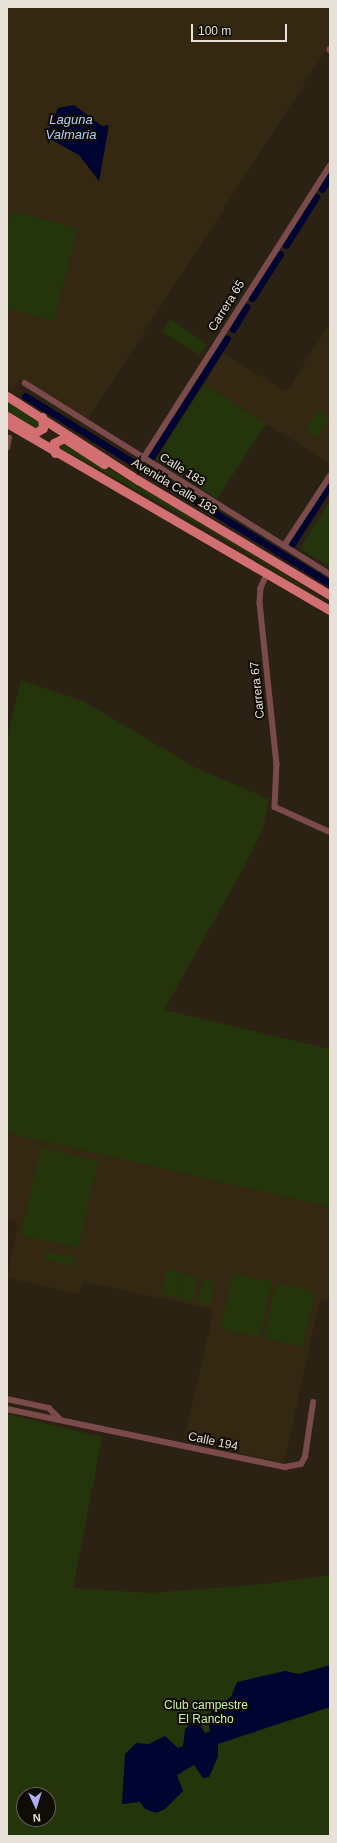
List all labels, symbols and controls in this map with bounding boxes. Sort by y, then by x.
scale bar [193,16,289,42]
text: 100 m [198,24,231,38]
water label: Laguna Valmaria [46,113,96,144]
street label: Carrera 65 [206,278,248,334]
street label: Calle 183 [157,450,207,490]
street label: Avenida Calle 183 [129,456,219,518]
street label: Carrera 67 [248,661,268,719]
street label: Calle 194 [187,1430,239,1454]
park label: Club campestre El Rancho [164,1699,248,1727]
north arrow [16,1787,56,1827]
text: N [32,1812,41,1824]

